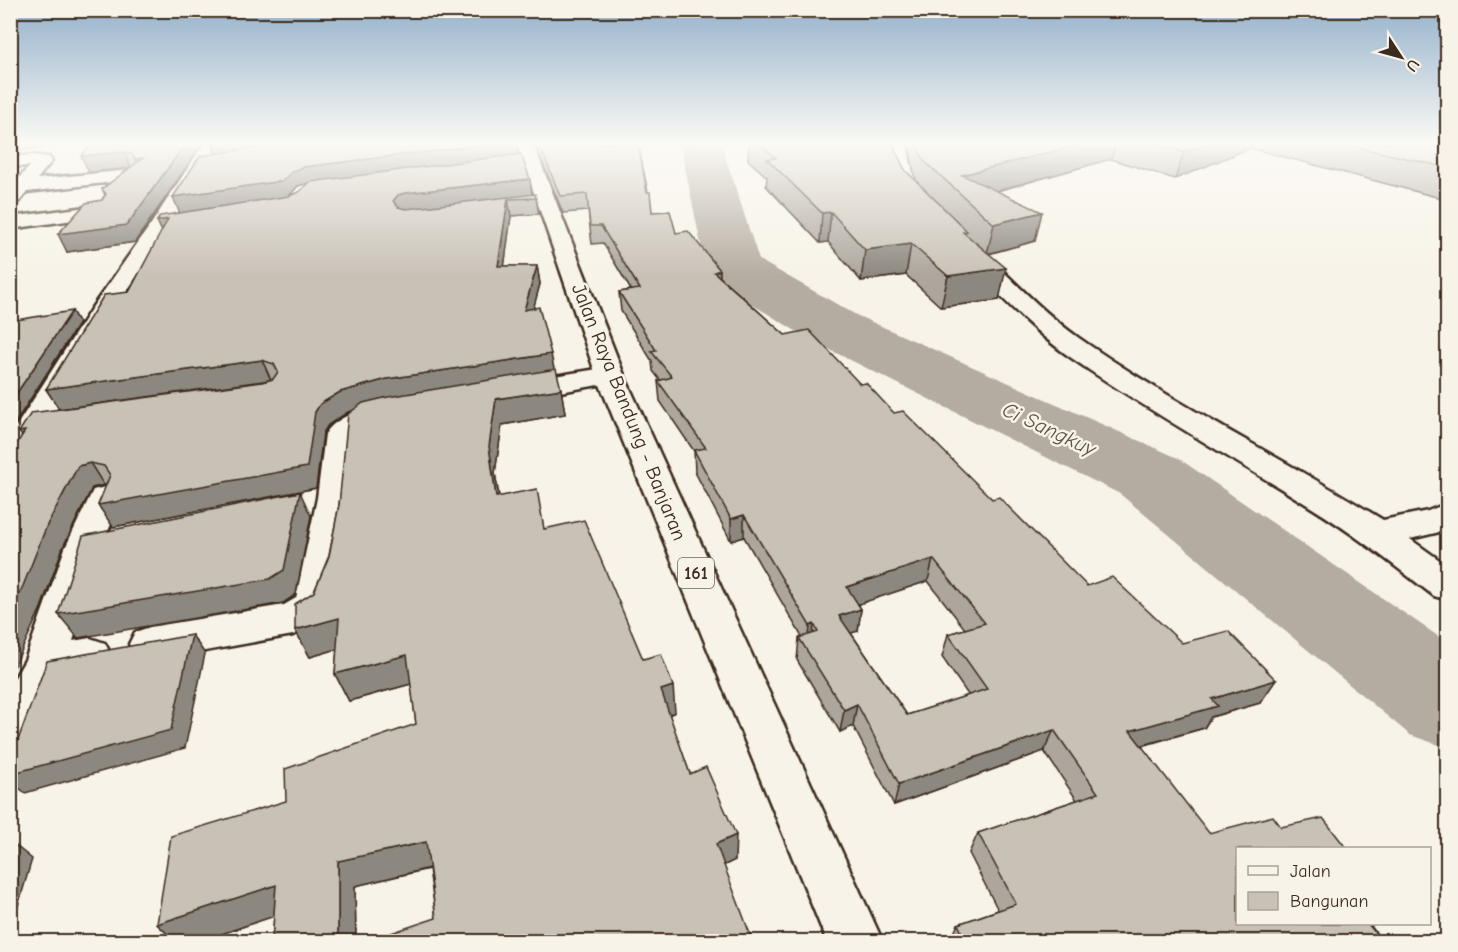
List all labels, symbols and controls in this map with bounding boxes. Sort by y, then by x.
north arrow [1371,27,1431,87]
text: U [1402,56,1423,75]
street label: Jalan Raya Bandung - Banjaran [567,280,691,544]
water label: Ci Sangkuy [999,397,1101,462]
road number: 161 [678,558,714,588]
legend [1236,847,1431,925]
text: Jalan [1290,861,1331,882]
text: Bangunan [1290,891,1368,912]

